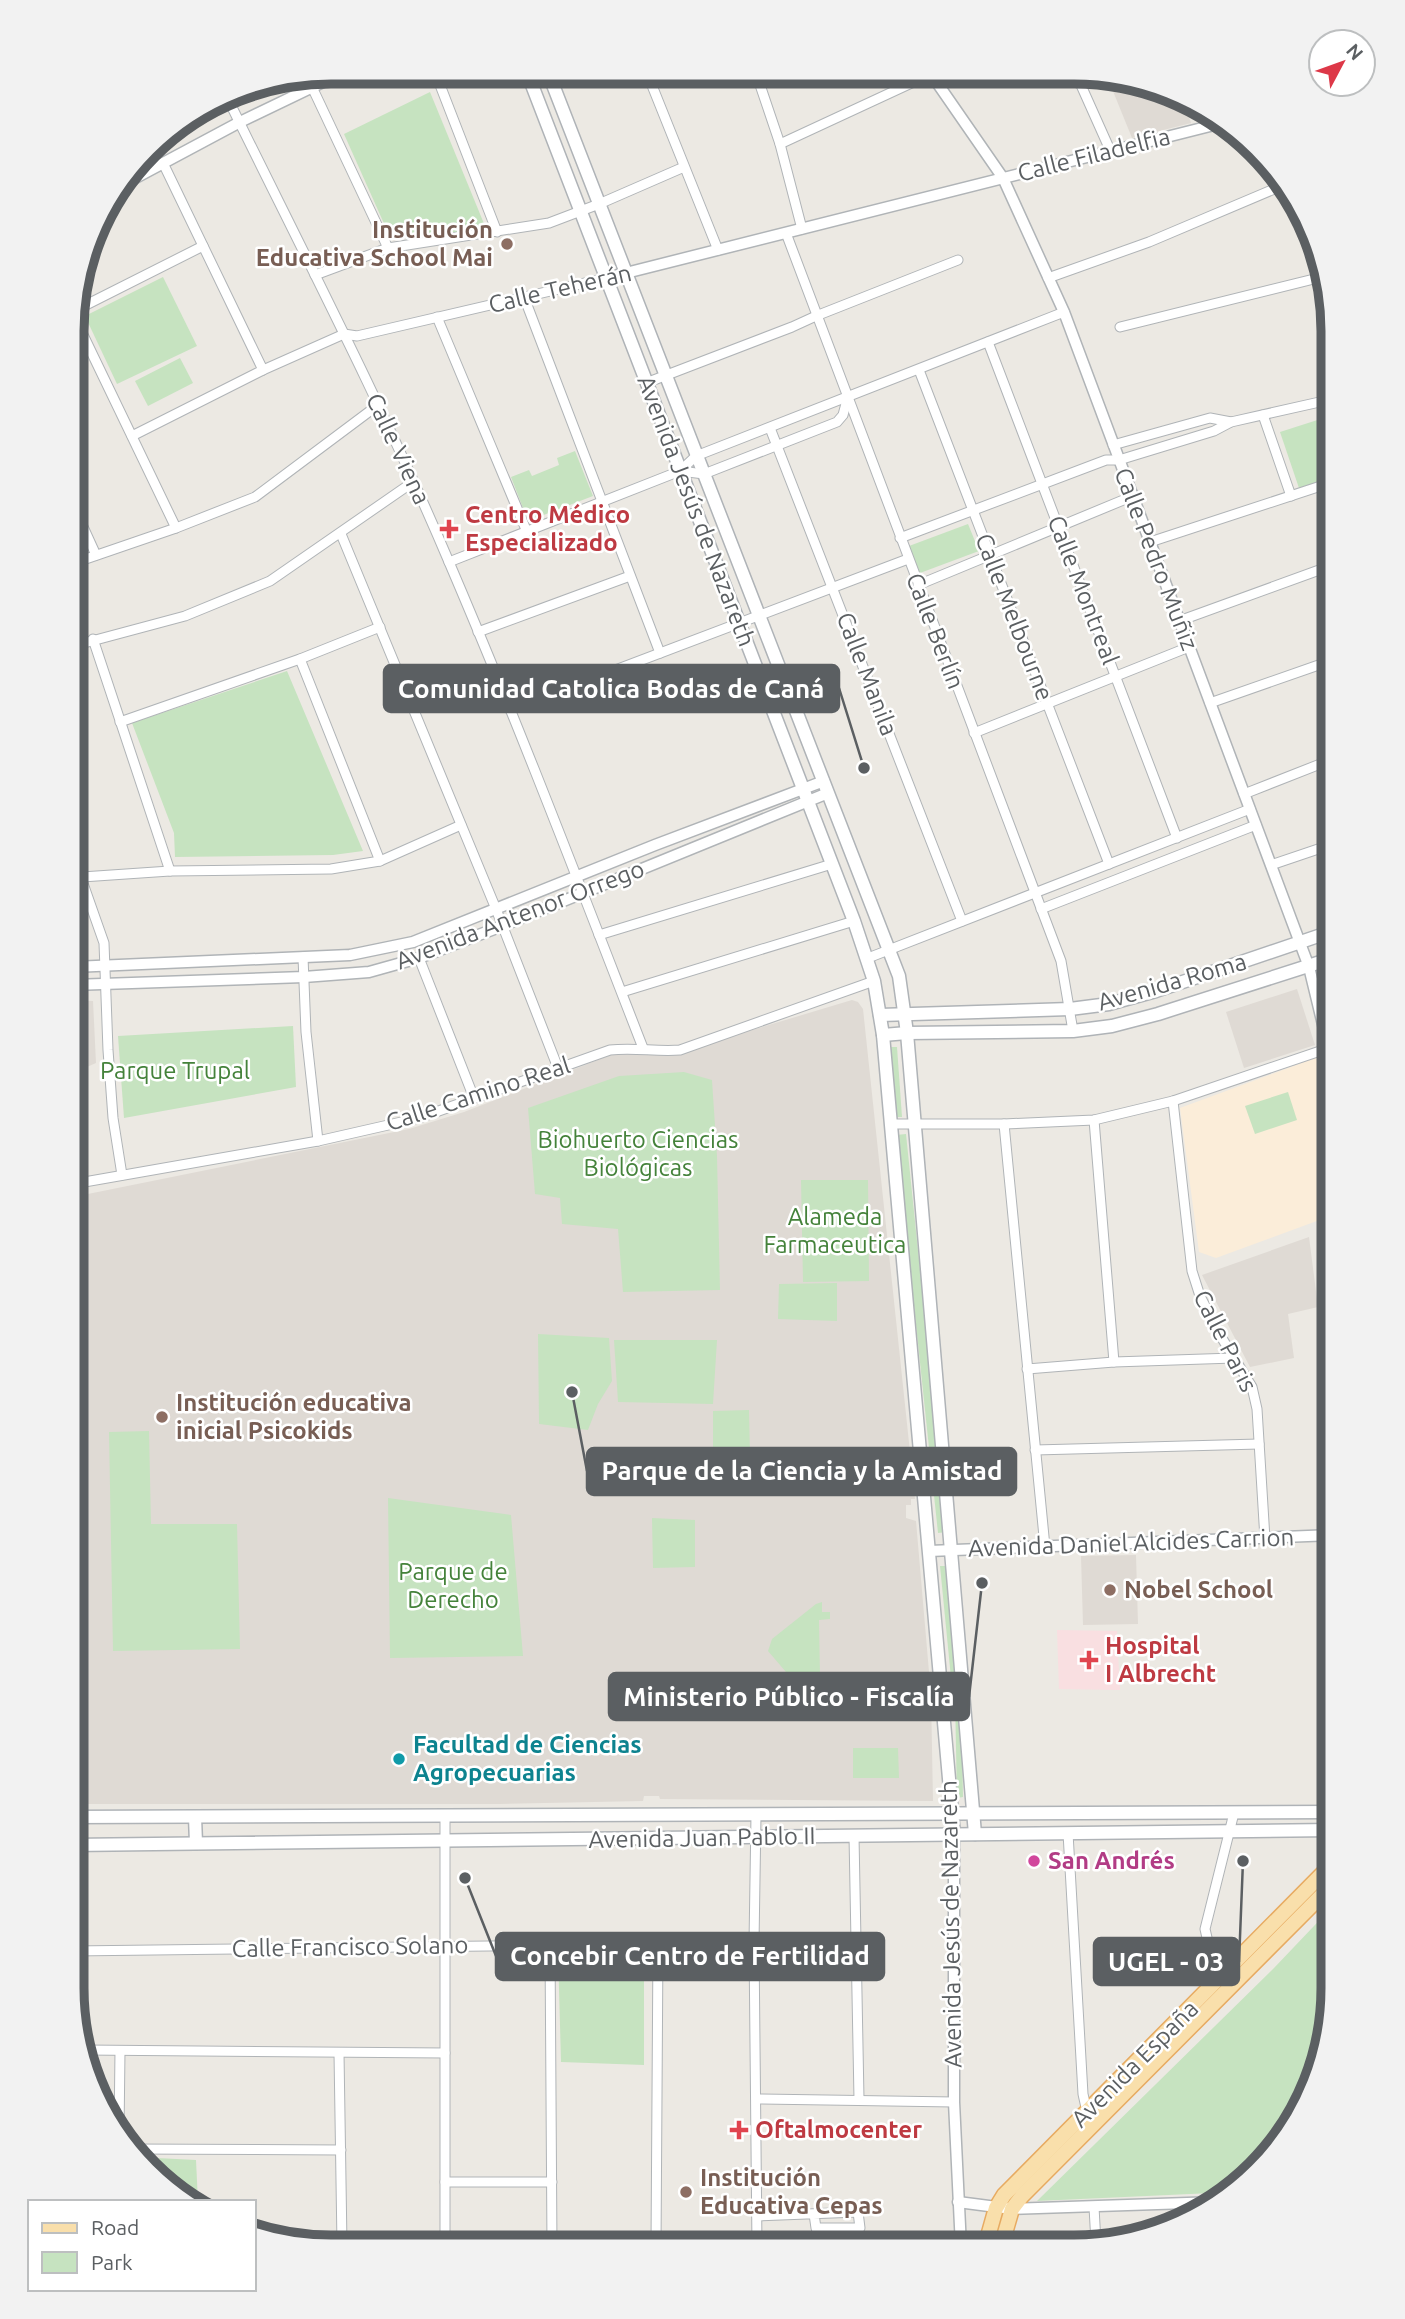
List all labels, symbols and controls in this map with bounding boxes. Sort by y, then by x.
north arrow [1307,28,1377,98]
text: N [1342,39,1368,64]
street label: Calle Filadelfia [1015,122,1173,187]
place label: Institución Educativa School Mai [256,216,493,271]
marker: Institución Educativa School Mai [499,236,515,252]
street label: Calle Teherán [486,259,634,318]
street label: Avenida Jesús de Nazareth [632,372,761,650]
street label: Calle Viena [361,389,436,509]
street label: Calle Pedro Muñiz [1109,464,1204,654]
place label: Centro Médico Especializado [465,501,630,556]
street label: Calle Montreal [1043,512,1124,668]
marker: Centro Médico Especializado [439,519,459,539]
street label: Calle Melbourne [970,530,1059,704]
street label: Calle Berlín [901,569,970,693]
street label: Calle Manila [832,608,903,739]
callout: Comunidad Catolica Bodas de Caná [384,665,839,712]
text: Comunidad Catolica Bodas de Caná [398,674,824,703]
street label: Avenida Antenor Orrego [392,855,648,974]
street label: Avenida Roma [1094,947,1249,1016]
street label: Calle Camino Real [382,1051,573,1136]
park label: Parque Trupal [100,1057,250,1084]
park label: Biohuerto Ciencias Biológicas [537,1126,739,1181]
park label: Alameda Farmaceutica [764,1203,906,1258]
street label: Calle Paris [1188,1286,1262,1396]
place label: Institución educativa inicial Psicokids [176,1389,412,1444]
marker: Institución educativa inicial Psicokids [154,1409,170,1425]
callout: Parque de la Ciencia y la Amistad [587,1448,1016,1495]
text: Parque de la Ciencia y la Amistad [601,1456,1003,1485]
street label: Avenida Daniel Alcides Carrion [967,1523,1295,1562]
park label: Parque de Derecho [398,1558,508,1613]
place label: Nobel School [1124,1576,1273,1603]
marker: Nobel School [1102,1582,1118,1598]
place label: Hospital I Albrecht [1105,1632,1216,1687]
marker: Hospital I Albrecht [1079,1650,1099,1670]
callout: Ministerio Público - Fiscalía [609,1673,969,1720]
text: Ministerio Público - Fiscalía [623,1682,955,1711]
place label: Facultad de Ciencias Agropecuarias [413,1731,642,1786]
marker: Facultad de Ciencias Agropecuarias [391,1751,407,1767]
street label: Avenida Jesús de Nazareth [934,1780,967,2068]
street label: Avenida Juan Pablo II [588,1822,816,1853]
place label: San Andrés [1048,1847,1175,1874]
marker: San Andrés [1026,1853,1042,1869]
street label: Calle Francisco Solano [231,1931,469,1962]
callout: Concebir Centro de Fertilidad [496,1933,884,1980]
callout: UGEL - 03 [1094,1938,1239,1985]
text: Concebir Centro de Fertilidad [510,1941,870,1970]
text: UGEL - 03 [1108,1947,1224,1976]
street label: Avenida España [1066,1995,1204,2133]
place label: Oftalmocenter [755,2116,922,2143]
marker: Oftalmocenter [729,2120,749,2140]
place label: Institución Educativa Cepas [700,2164,883,2219]
marker: Institución Educativa Cepas [678,2184,694,2200]
legend [28,2200,256,2291]
text: Road [91,2215,139,2239]
text: Park [91,2250,133,2274]

